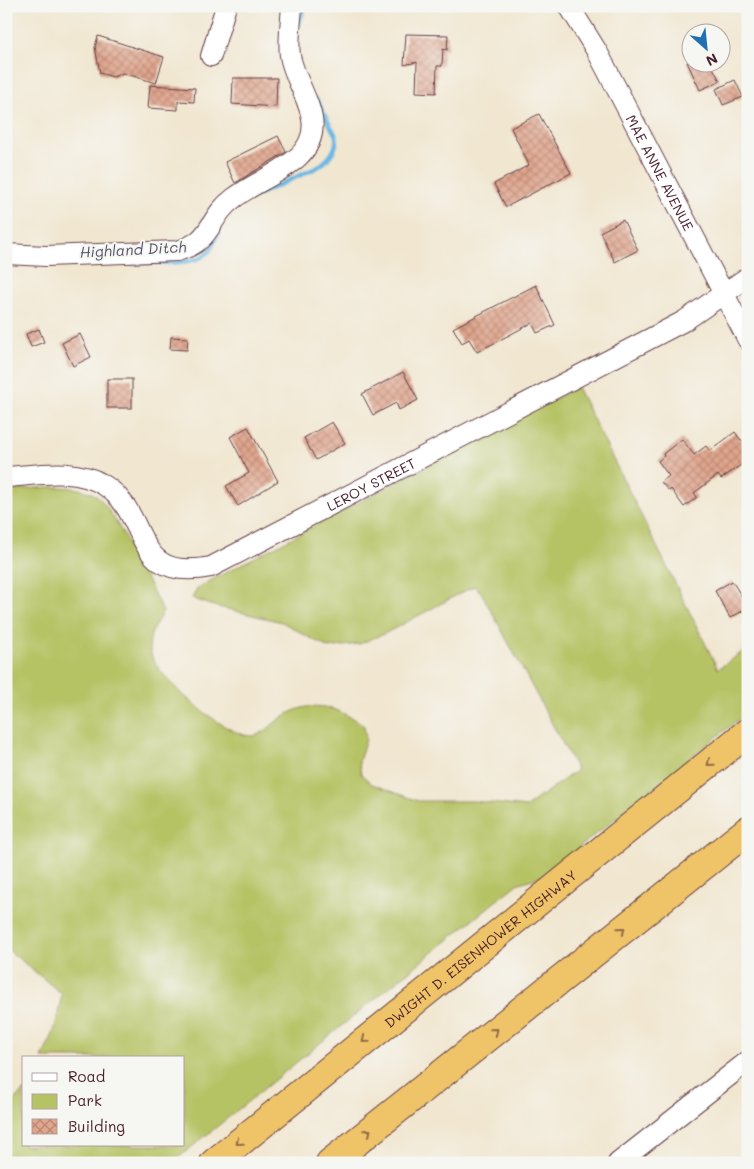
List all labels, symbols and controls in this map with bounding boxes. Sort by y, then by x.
north arrow [682,22,732,72]
text: N [703,49,721,71]
street label: MAE ANNE AVENUE [622,111,699,234]
water label: Highland Ditch [79,236,187,262]
street label: LEROY STREET [323,453,419,515]
one-way arrow [707,757,716,765]
street label: DWIGHT D. EISENHOWER HIGHWAY [380,865,580,1032]
one-way arrow [616,927,626,936]
one-way arrow [489,1029,498,1037]
one-way arrow [362,1035,371,1043]
legend [22,1056,185,1146]
text: Road [68,1066,105,1086]
text: Park [68,1090,102,1110]
text: Building [68,1116,125,1136]
one-way arrow [362,1130,371,1138]
one-way arrow [236,1137,245,1145]

